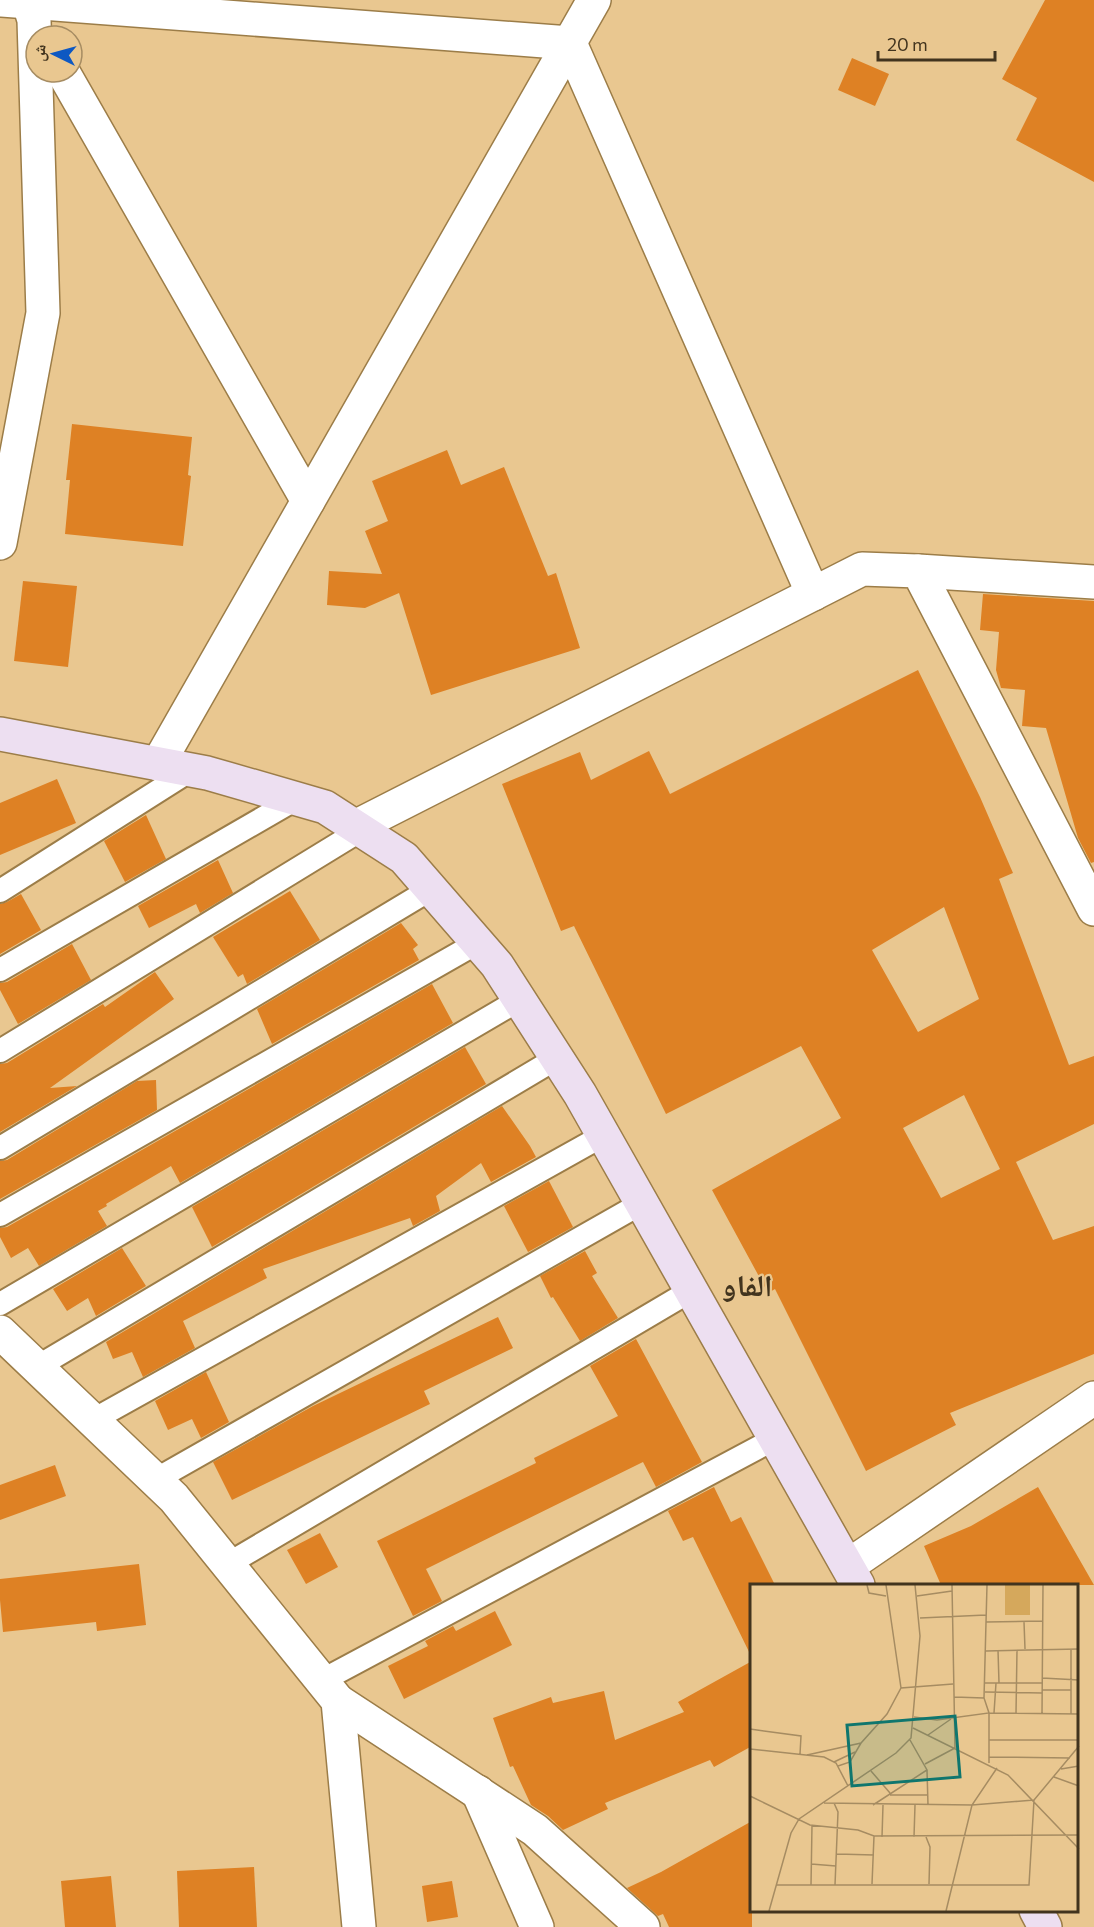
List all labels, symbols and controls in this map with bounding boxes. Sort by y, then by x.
north arrow [24,24,84,84]
scale bar [878,24,995,62]
text: 20 m [887,33,928,55]
text: ش [28,43,50,62]
district label: الفاو [722,1265,772,1302]
inset map [750,1584,1079,1912]

